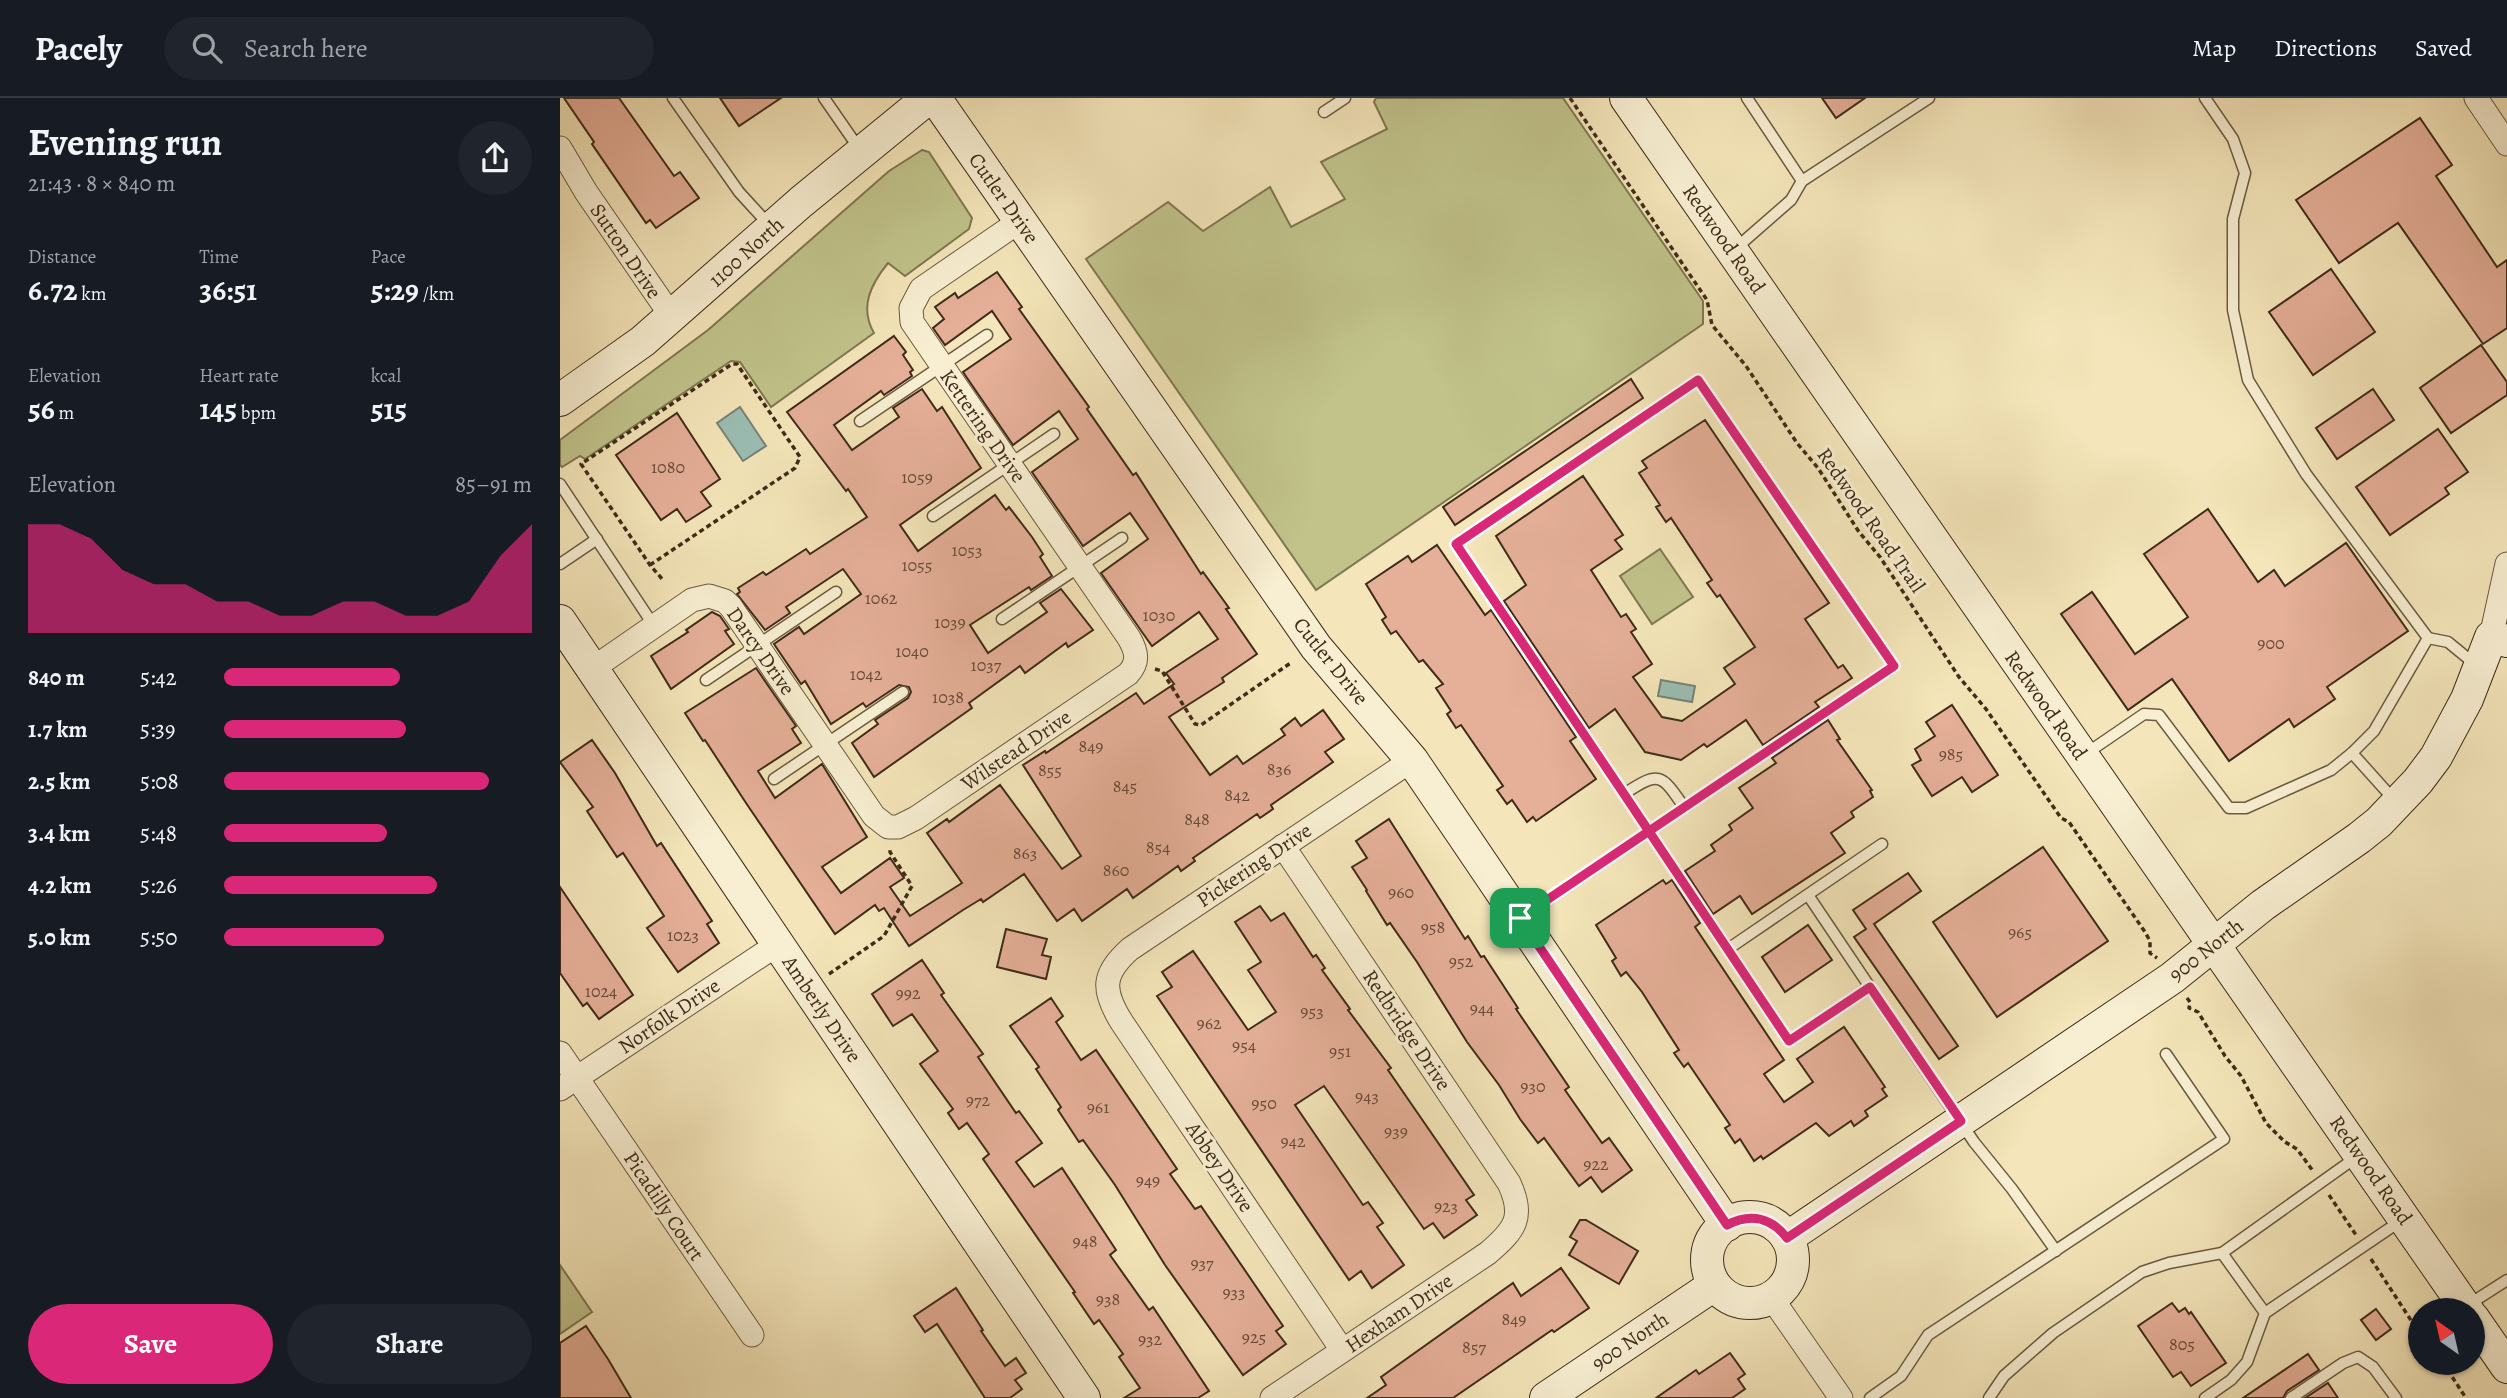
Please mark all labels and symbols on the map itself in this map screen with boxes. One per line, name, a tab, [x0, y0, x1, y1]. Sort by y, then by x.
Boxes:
street label: Cutler Drive	[962, 147, 1046, 249]
street label: Redwood Road	[1676, 179, 1772, 300]
street label: Sutton Drive	[584, 198, 668, 304]
street label: 1100 North	[702, 211, 790, 293]
street label: Kettering Drive	[934, 364, 1032, 488]
street label: Redwood Road Trail	[1810, 442, 1932, 598]
house number: 1080	[651, 455, 685, 479]
house number: 1059	[901, 465, 933, 489]
house number: 1053	[952, 538, 982, 562]
house number: 1055	[901, 553, 933, 577]
house number: 1062	[865, 586, 898, 610]
street label: Darcy Drive	[720, 601, 802, 701]
house number: 1030	[1143, 603, 1175, 627]
house number: 1039	[934, 610, 966, 634]
street label: Cutler Drive	[1287, 611, 1375, 711]
house number: 900	[2257, 631, 2285, 655]
house number: 1040	[895, 639, 929, 663]
street label: Redwood Road	[1998, 645, 2094, 766]
house number: 1037	[971, 653, 1002, 677]
house number: 1042	[850, 662, 883, 686]
house number: 1038	[932, 685, 964, 709]
street label: Wilstead Drive	[955, 703, 1076, 798]
house number: 849	[1078, 734, 1104, 758]
house number: 985	[1939, 742, 1963, 766]
house number: 836	[1267, 757, 1291, 781]
house number: 855	[1038, 758, 1062, 782]
house number: 845	[1113, 774, 1137, 798]
house number: 842	[1224, 783, 1250, 807]
house number: 848	[1184, 807, 1210, 831]
street label: Pickering Drive	[1191, 816, 1317, 914]
house number: 854	[1146, 835, 1170, 859]
house number: 863	[1013, 841, 1037, 865]
house number: 860	[1103, 858, 1129, 882]
house number: 960	[1388, 880, 1414, 904]
pin	[1490, 888, 1550, 948]
street label: 900 North	[2163, 912, 2249, 988]
house number: 958	[1421, 915, 1445, 939]
house number: 965	[2008, 920, 2032, 944]
house number: 1023	[667, 923, 699, 947]
street label: Amberly Drive	[775, 949, 868, 1068]
house number: 952	[1449, 949, 1474, 973]
street label: Redbridge Drive	[1356, 964, 1458, 1096]
street label: Norfolk Drive	[613, 972, 725, 1060]
house number: 1024	[585, 979, 617, 1003]
house number: 992	[896, 981, 921, 1005]
house number: 944	[1470, 996, 1494, 1020]
house number: 953	[1300, 999, 1324, 1023]
house number: 962	[1196, 1011, 1222, 1035]
house number: 954	[1232, 1033, 1256, 1057]
house number: 951	[1329, 1039, 1351, 1063]
house number: 930	[1520, 1074, 1546, 1098]
house number: 943	[1355, 1084, 1379, 1108]
house number: 972	[966, 1088, 991, 1112]
house number: 950	[1251, 1091, 1277, 1115]
house number: 961	[1087, 1095, 1109, 1119]
street label: Redwood Road	[2323, 1110, 2419, 1231]
street label: Abbey Drive	[1179, 1116, 1260, 1218]
house number: 939	[1384, 1119, 1408, 1143]
house number: 942	[1281, 1129, 1306, 1153]
street label: Picadilly Court	[617, 1146, 711, 1266]
house number: 922	[1583, 1152, 1609, 1176]
house number: 949	[1136, 1168, 1160, 1192]
house number: 923	[1434, 1194, 1458, 1218]
house number: 948	[1072, 1229, 1098, 1253]
house number: 937	[1190, 1251, 1214, 1275]
street label: Hexham Drive	[1340, 1267, 1458, 1359]
house number: 933	[1222, 1280, 1246, 1304]
house number: 938	[1096, 1287, 1120, 1311]
north arrow	[2408, 1298, 2485, 1376]
street label: 900 North	[1586, 1305, 1674, 1377]
house number: 849	[1501, 1307, 1527, 1331]
house number: 925	[1242, 1325, 1266, 1349]
house number: 932	[1138, 1327, 1163, 1351]
house number: 805	[2169, 1332, 2195, 1356]
house number: 857	[1462, 1335, 1486, 1359]

